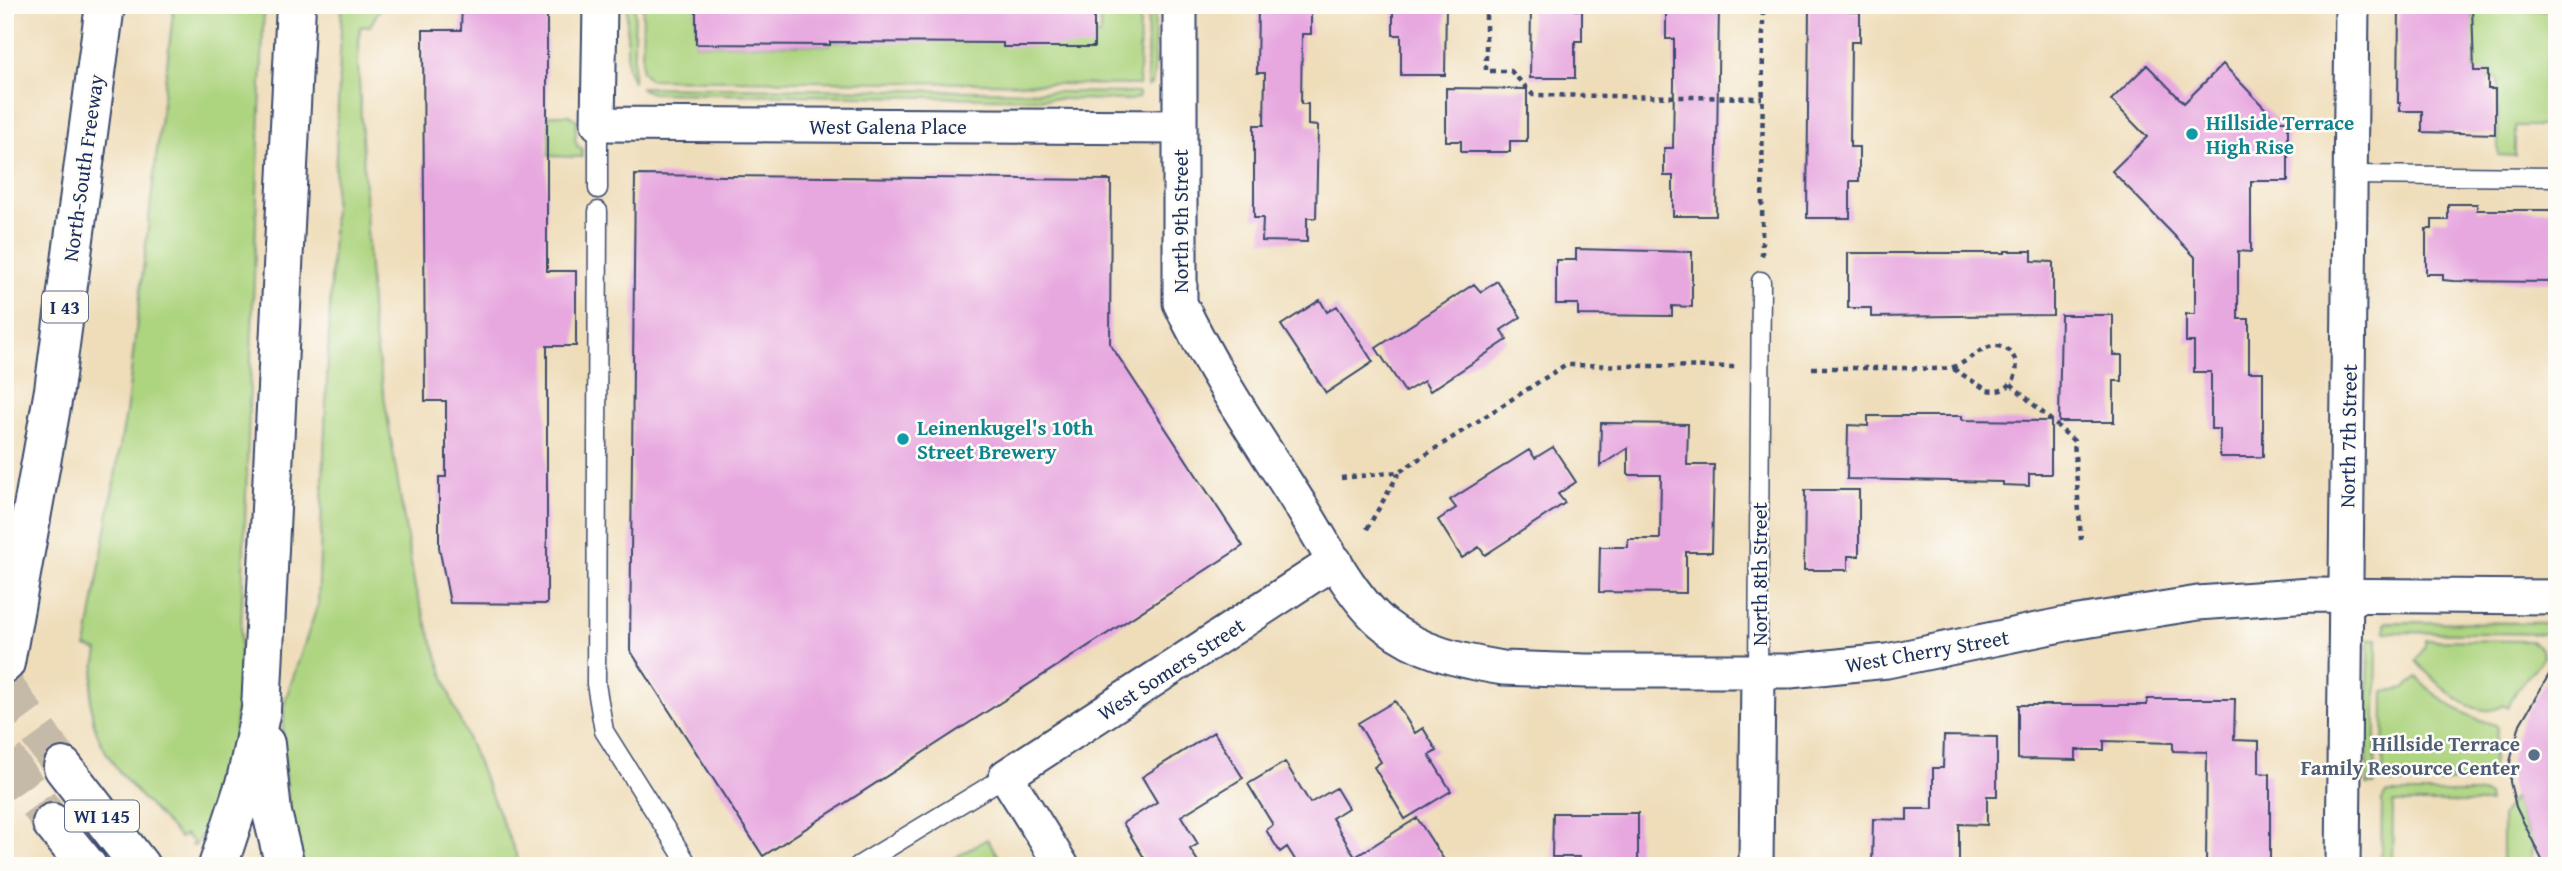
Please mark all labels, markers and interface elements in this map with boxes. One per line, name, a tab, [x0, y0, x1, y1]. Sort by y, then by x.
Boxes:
street label: North-South Freeway	[55, 72, 112, 264]
place label: Hillside Terrace High Rise	[2206, 107, 2354, 162]
street label: West Galena Place	[809, 111, 967, 142]
marker: Hillside Terrace High Rise	[2184, 126, 2200, 142]
street label: North 9th Street	[1165, 148, 1196, 293]
road number: I 43	[42, 292, 88, 322]
street label: North 7th Street	[2331, 363, 2365, 508]
place label: Leinenkugel's 10th Street Brewery	[917, 412, 1094, 467]
marker: Leinenkugel's 10th Street Brewery	[895, 431, 911, 447]
street label: North 8th Street	[1744, 501, 1775, 646]
street label: West Somers Street	[1091, 609, 1251, 728]
street label: West Cherry Street	[1843, 621, 2012, 681]
place label: Hillside Terrace Family Resource Center	[2301, 728, 2520, 783]
marker: Hillside Terrace Family Resource Center	[2526, 747, 2542, 763]
road number: WI 145	[65, 800, 139, 832]

